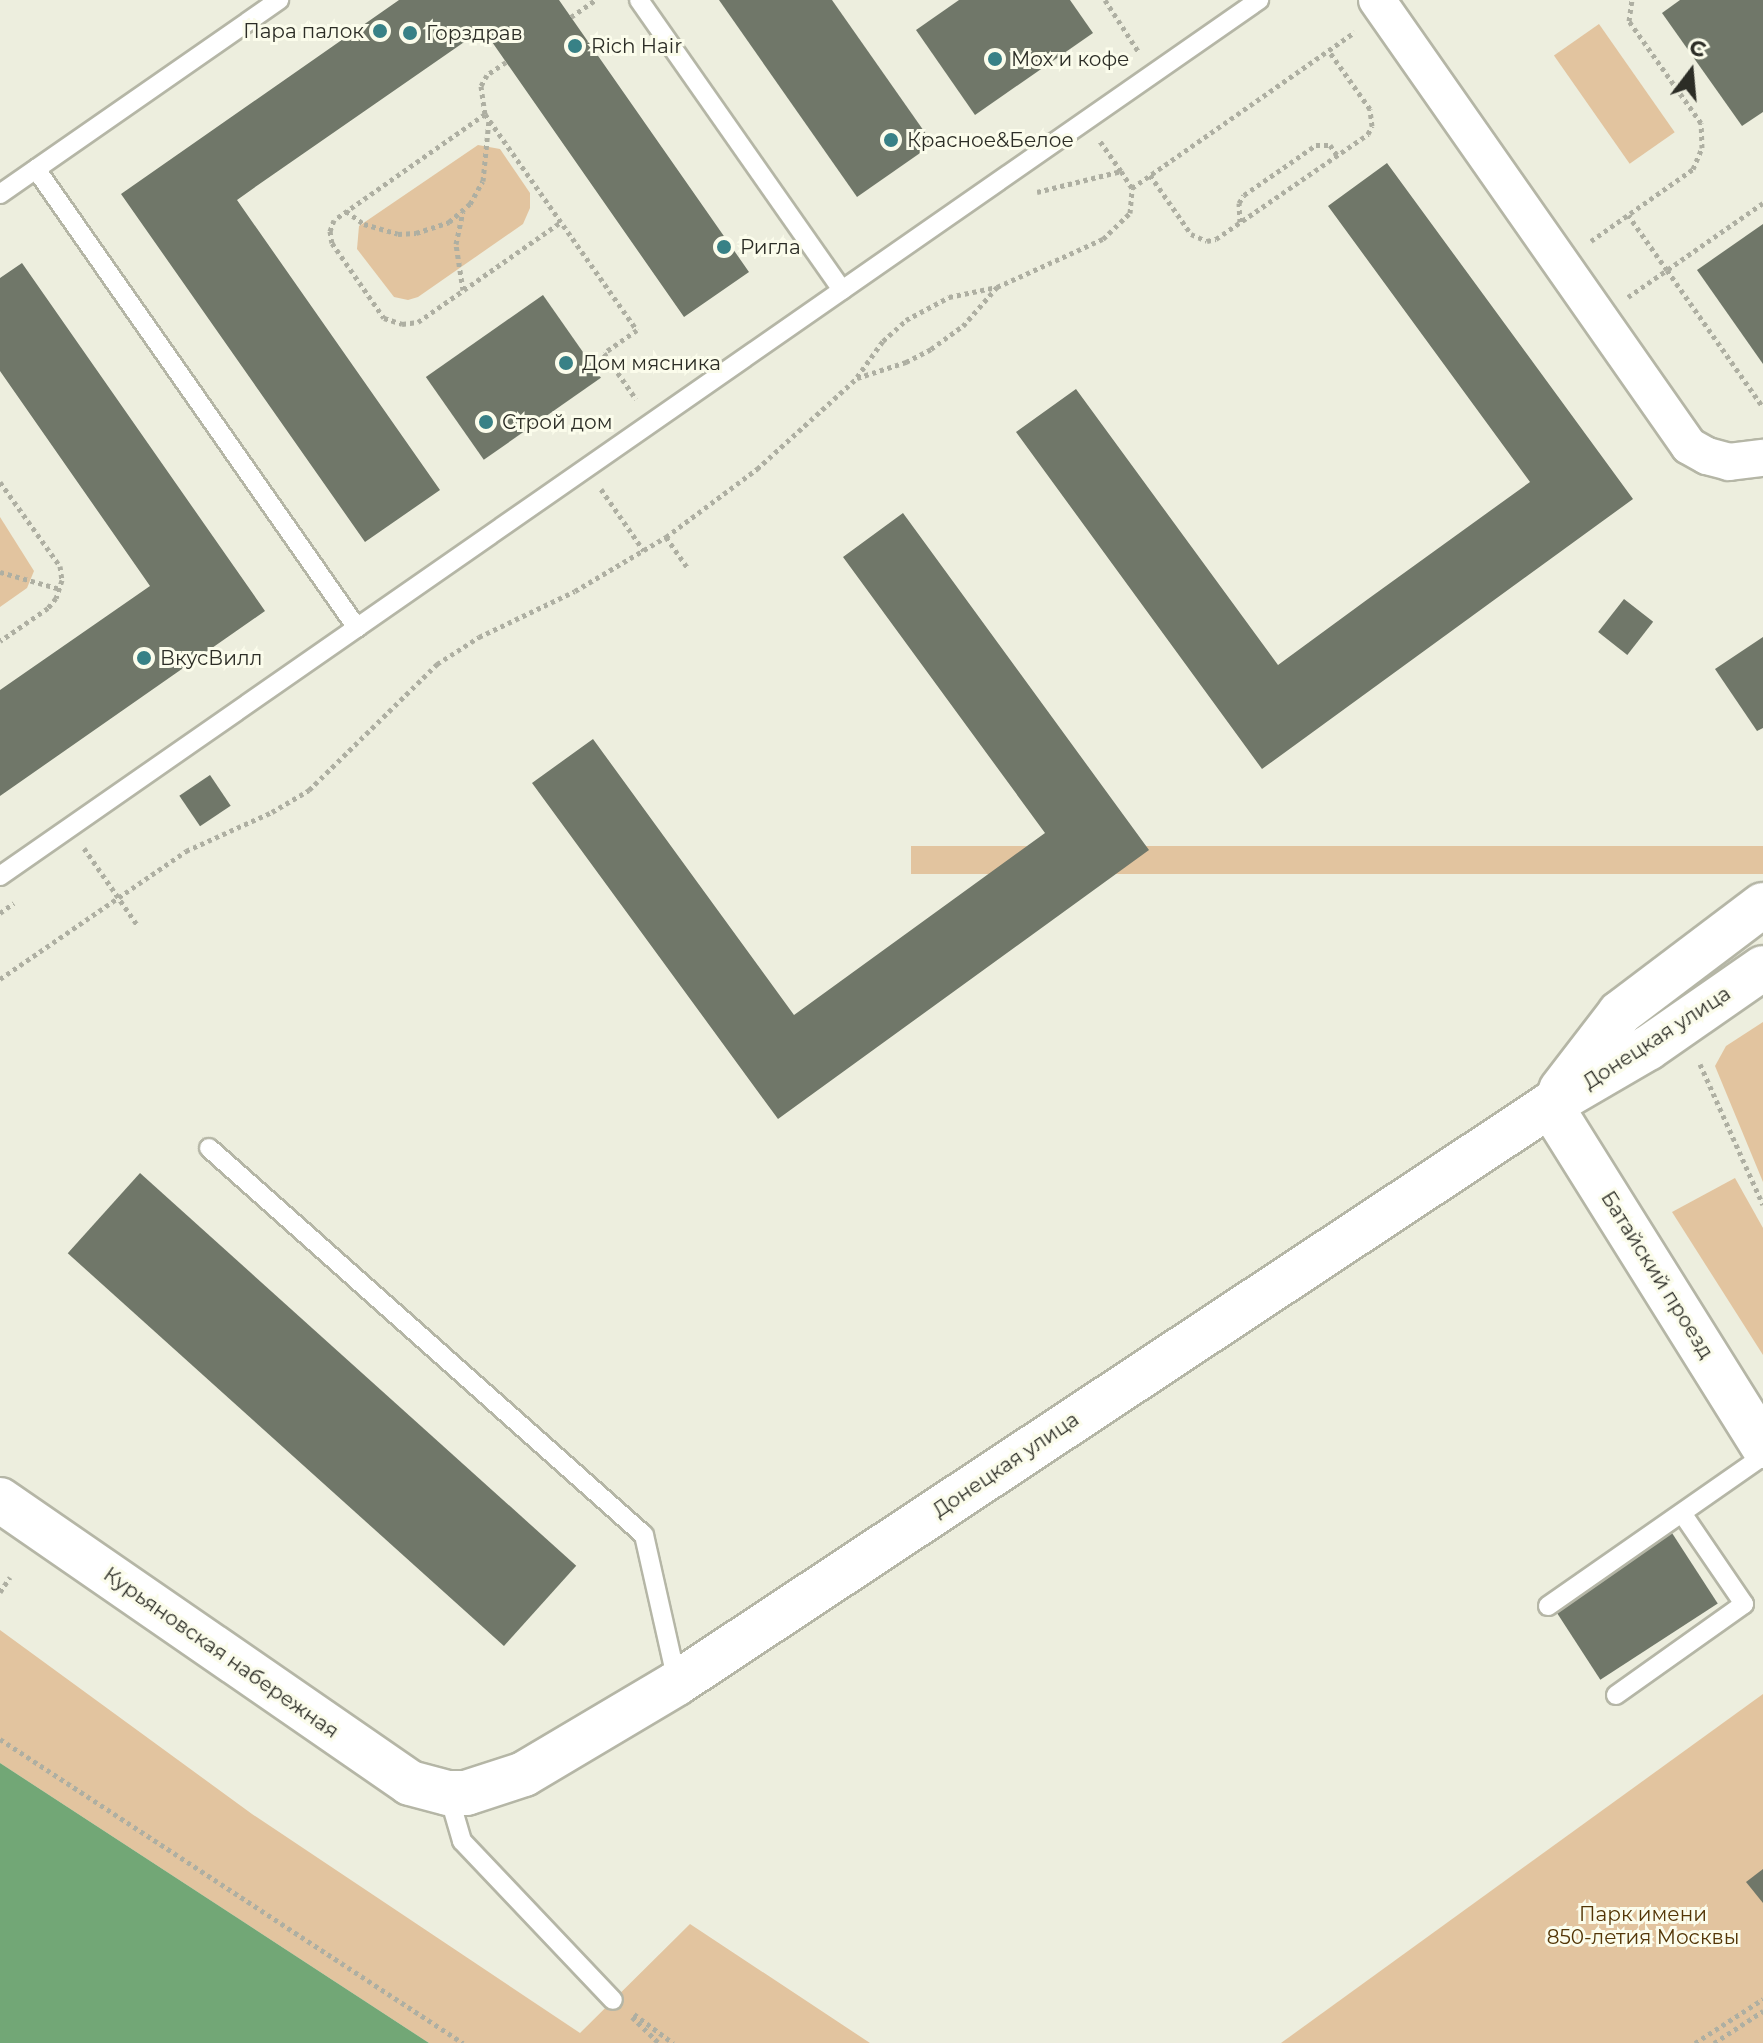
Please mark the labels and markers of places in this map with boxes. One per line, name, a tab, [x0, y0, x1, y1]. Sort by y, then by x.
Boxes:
place label: Пара палок	[243, 19, 364, 43]
place label: Горздрав	[426, 21, 523, 45]
marker: Пара палок	[371, 22, 389, 40]
marker: Горздрав	[401, 24, 419, 42]
place label: Rich Hair	[591, 34, 682, 58]
marker: Rich Hair	[566, 37, 584, 55]
place label: Мох и кофе	[1011, 47, 1129, 71]
marker: Мох и кофе	[986, 50, 1004, 68]
place label: Красное&Белое	[907, 128, 1074, 152]
marker: Красное&Белое	[882, 131, 900, 149]
place label: Ригла	[740, 235, 801, 259]
marker: Ригла	[715, 238, 733, 256]
place label: Дом мясника	[582, 351, 721, 375]
marker: Дом мясника	[557, 354, 575, 372]
place label: Строй дом	[502, 410, 612, 434]
marker: Строй дом	[477, 413, 495, 431]
place label: ВкусВилл	[160, 646, 262, 670]
marker: ВкусВилл	[135, 649, 153, 667]

